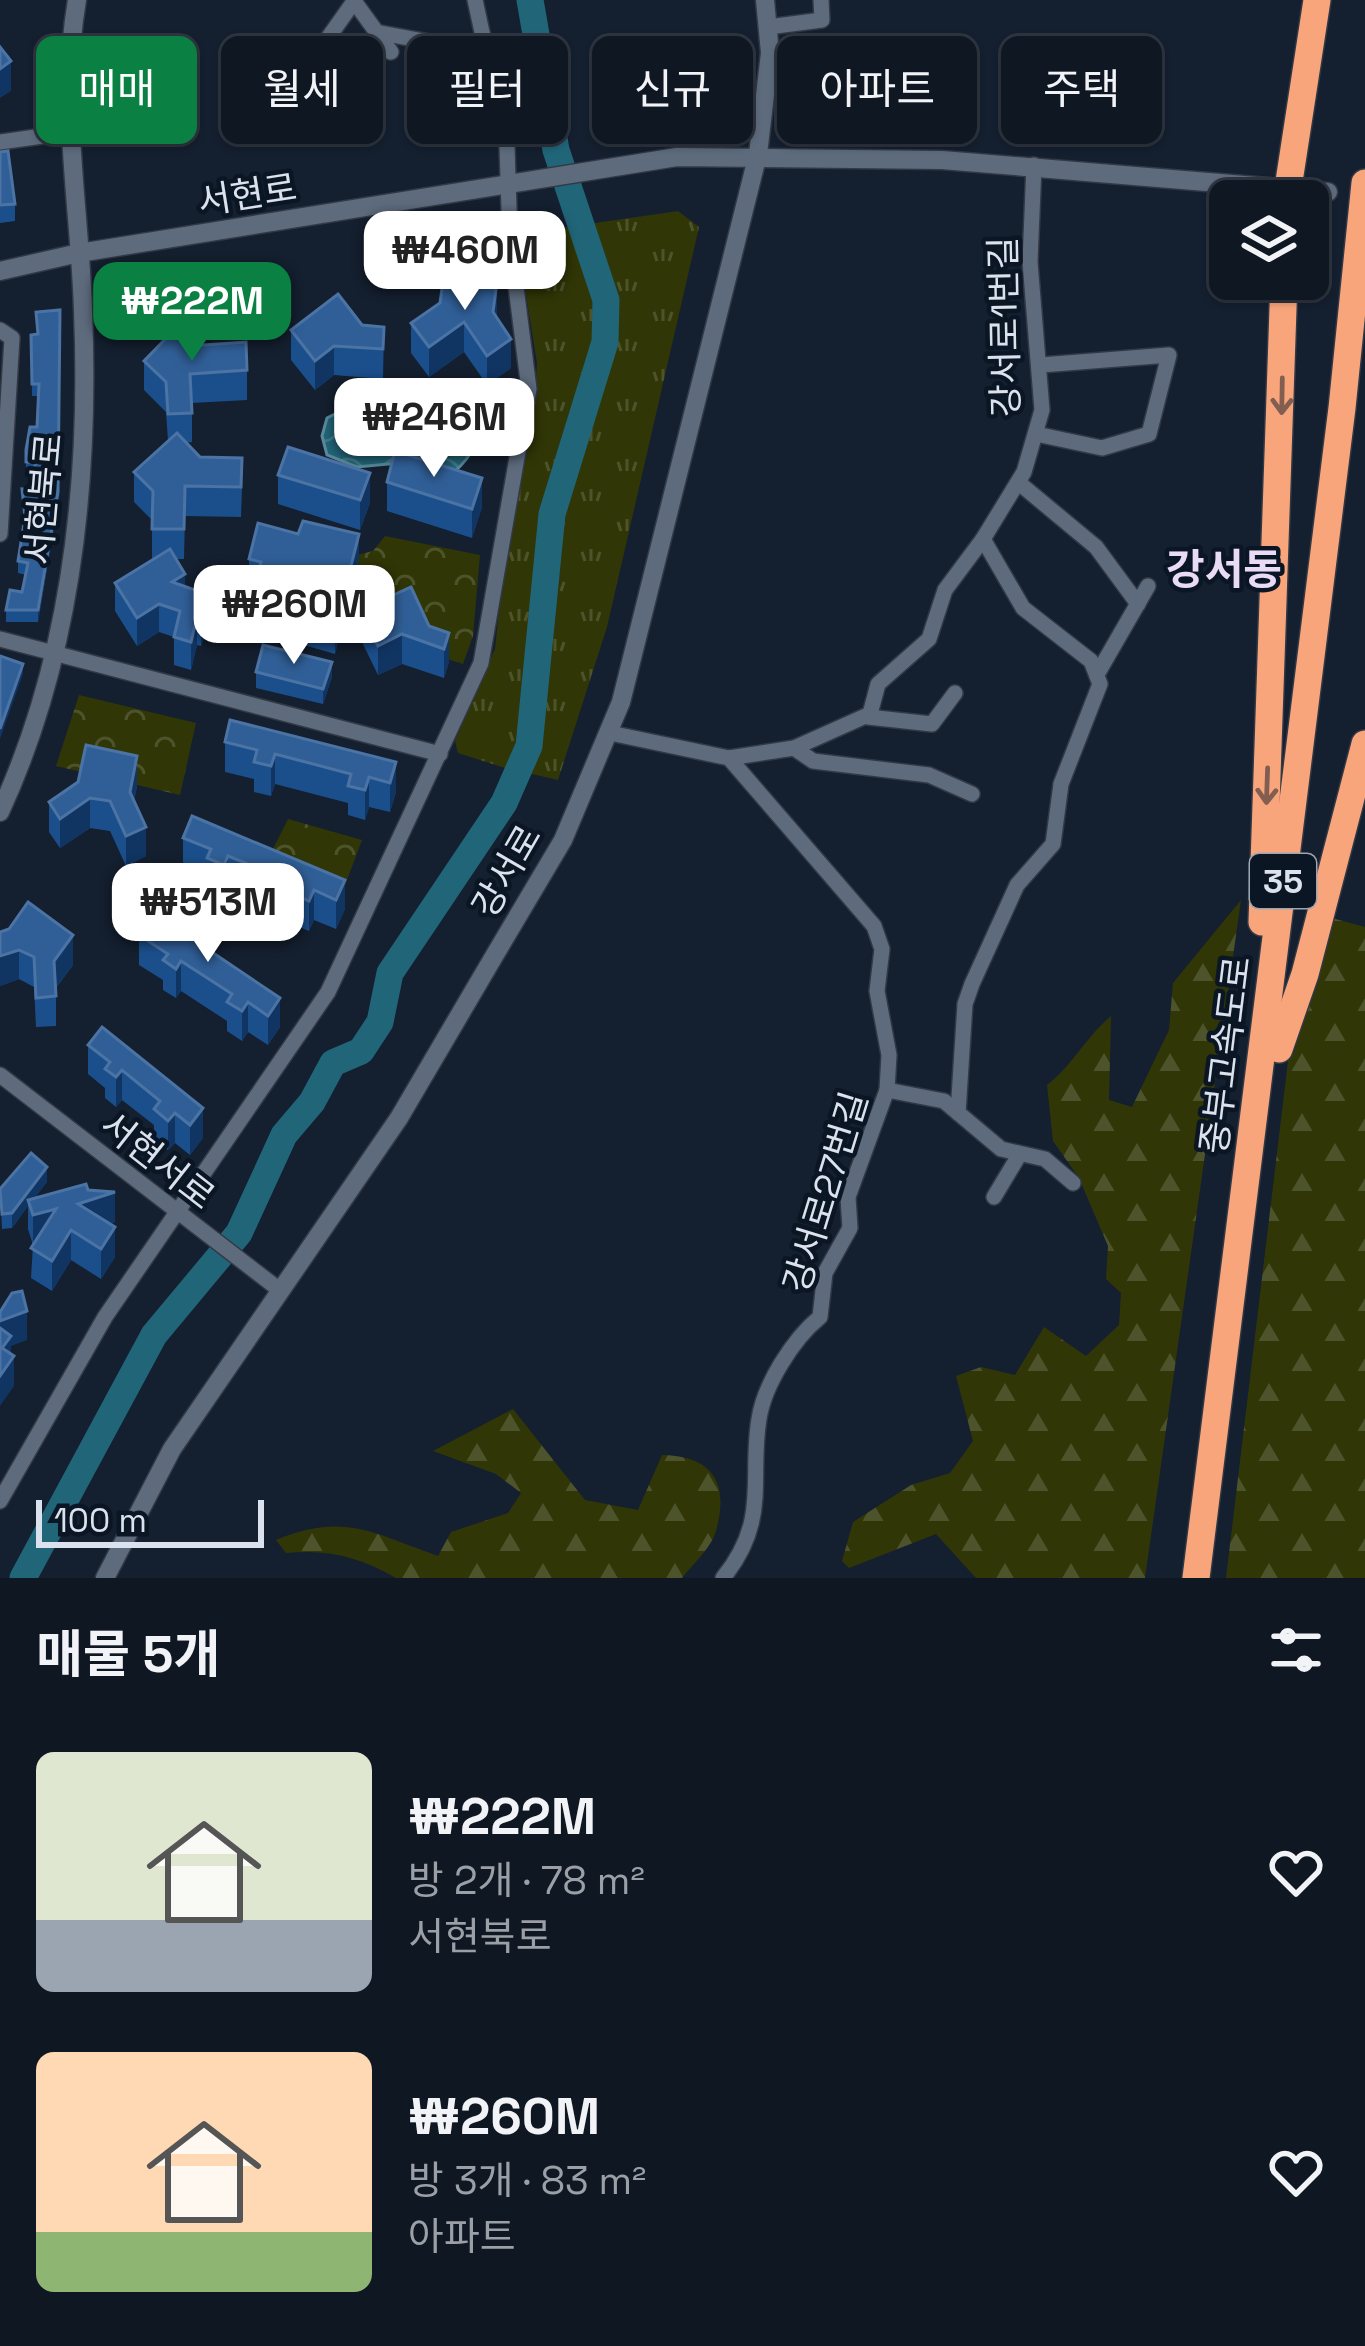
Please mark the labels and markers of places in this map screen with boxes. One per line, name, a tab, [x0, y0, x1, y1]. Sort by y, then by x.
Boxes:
pin: ₩460M	[381, 211, 549, 313]
pin: ₩222M	[108, 262, 276, 364]
pin: ₩246M	[350, 378, 518, 480]
pin: ₩260M	[210, 565, 378, 667]
pin: ₩513M	[124, 863, 292, 965]

